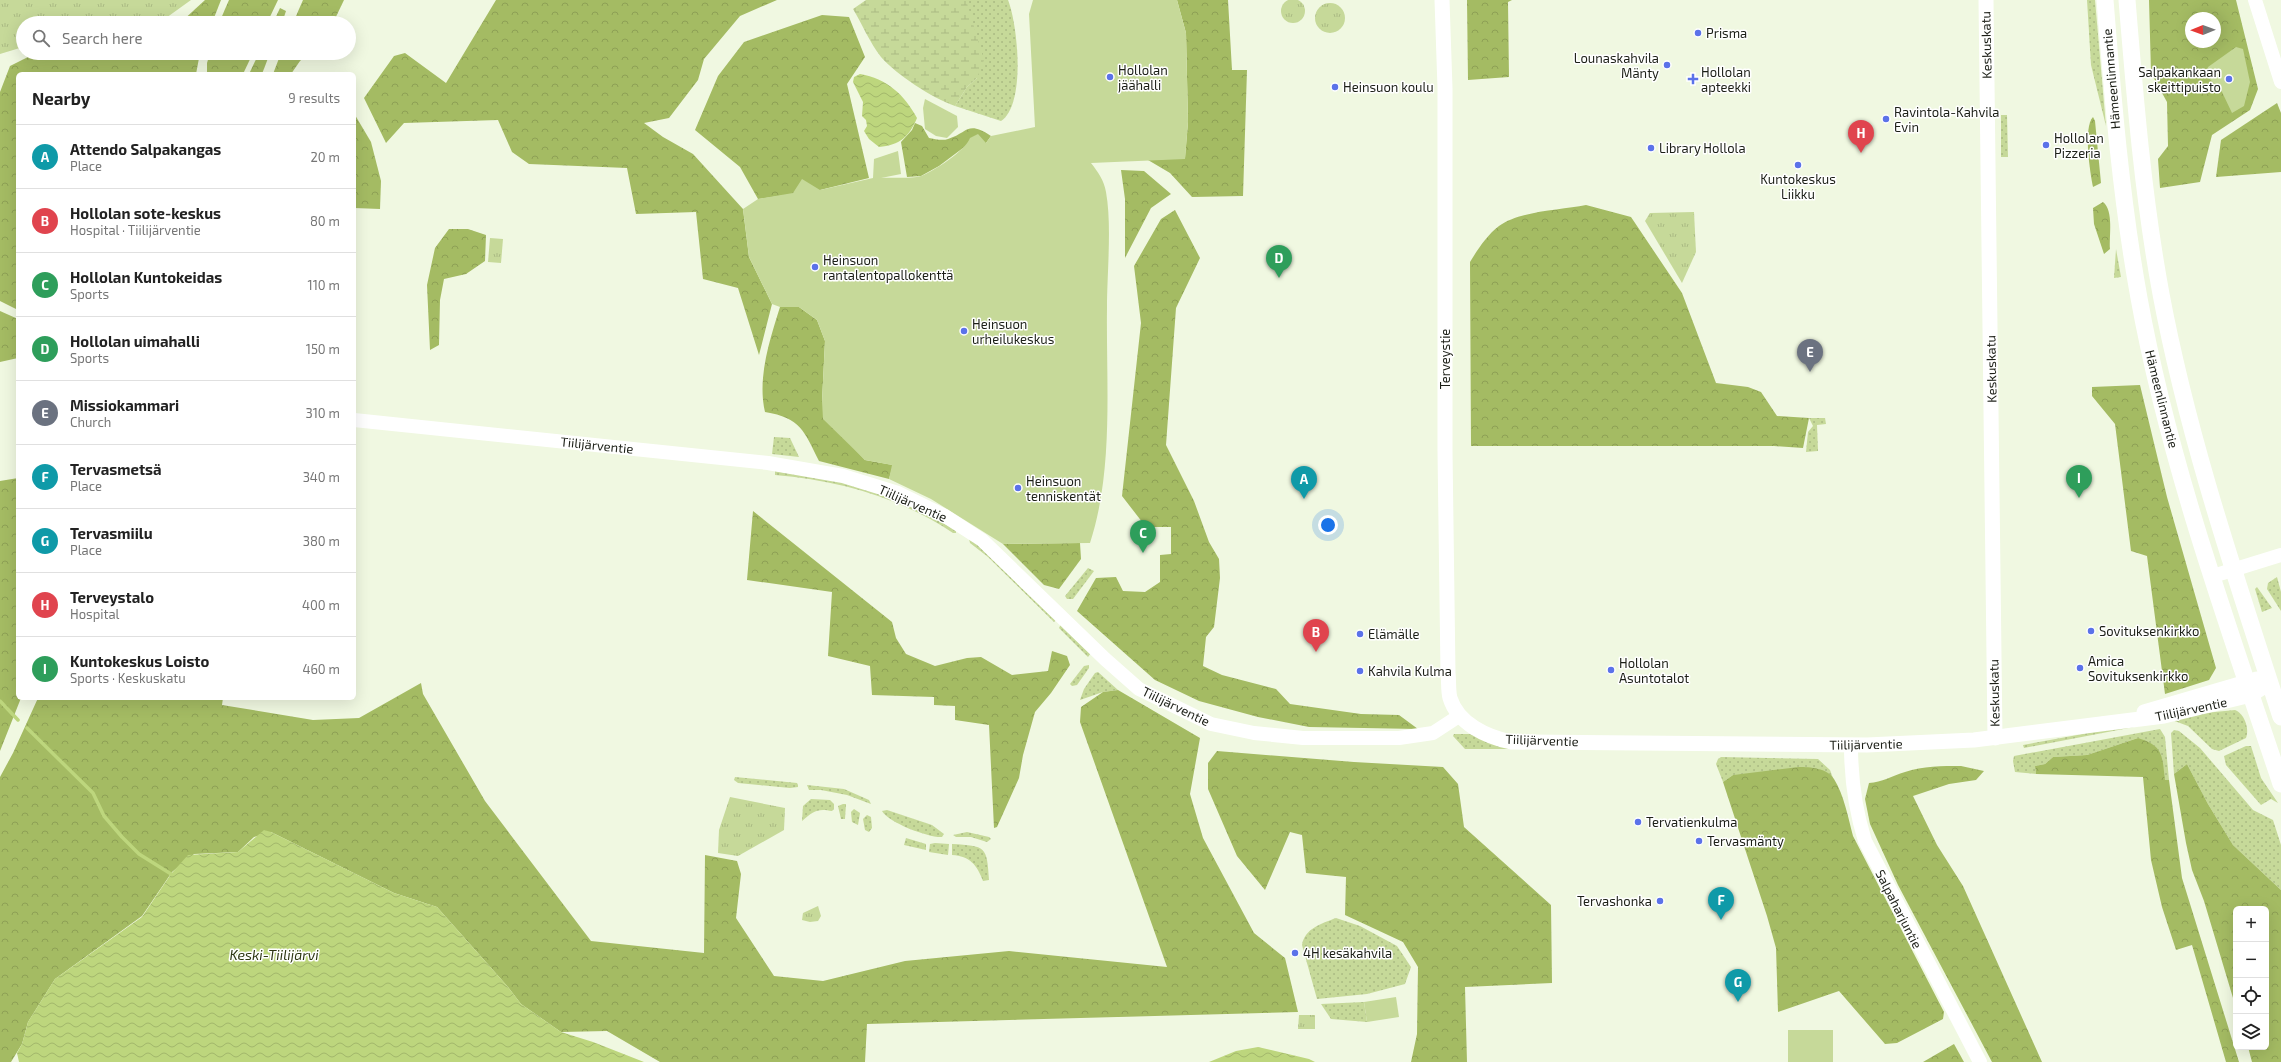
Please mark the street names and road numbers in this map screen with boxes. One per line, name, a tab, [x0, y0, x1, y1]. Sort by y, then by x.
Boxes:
street label: Keskuskatu	[1977, 11, 1995, 79]
street label: Hämeenlinnantie	[2099, 28, 2123, 130]
street label: Terveystie	[1437, 329, 1453, 389]
street label: Keskuskatu	[1982, 335, 2000, 403]
street label: Hämeenlinnantie	[2142, 348, 2182, 450]
street label: Tiilijärventie	[560, 433, 634, 457]
street label: Tiilijärventie	[876, 481, 950, 525]
street label: Keskuskatu	[1985, 659, 2003, 727]
street label: Tiilijärventie	[1140, 683, 1212, 729]
street label: Tiilijärventie	[2154, 694, 2228, 724]
street label: Tiilijärventie	[1505, 731, 1579, 749]
street label: Tiilijärventie	[1829, 735, 1903, 753]
street label: Salpaharjuntie	[1872, 867, 1926, 951]

